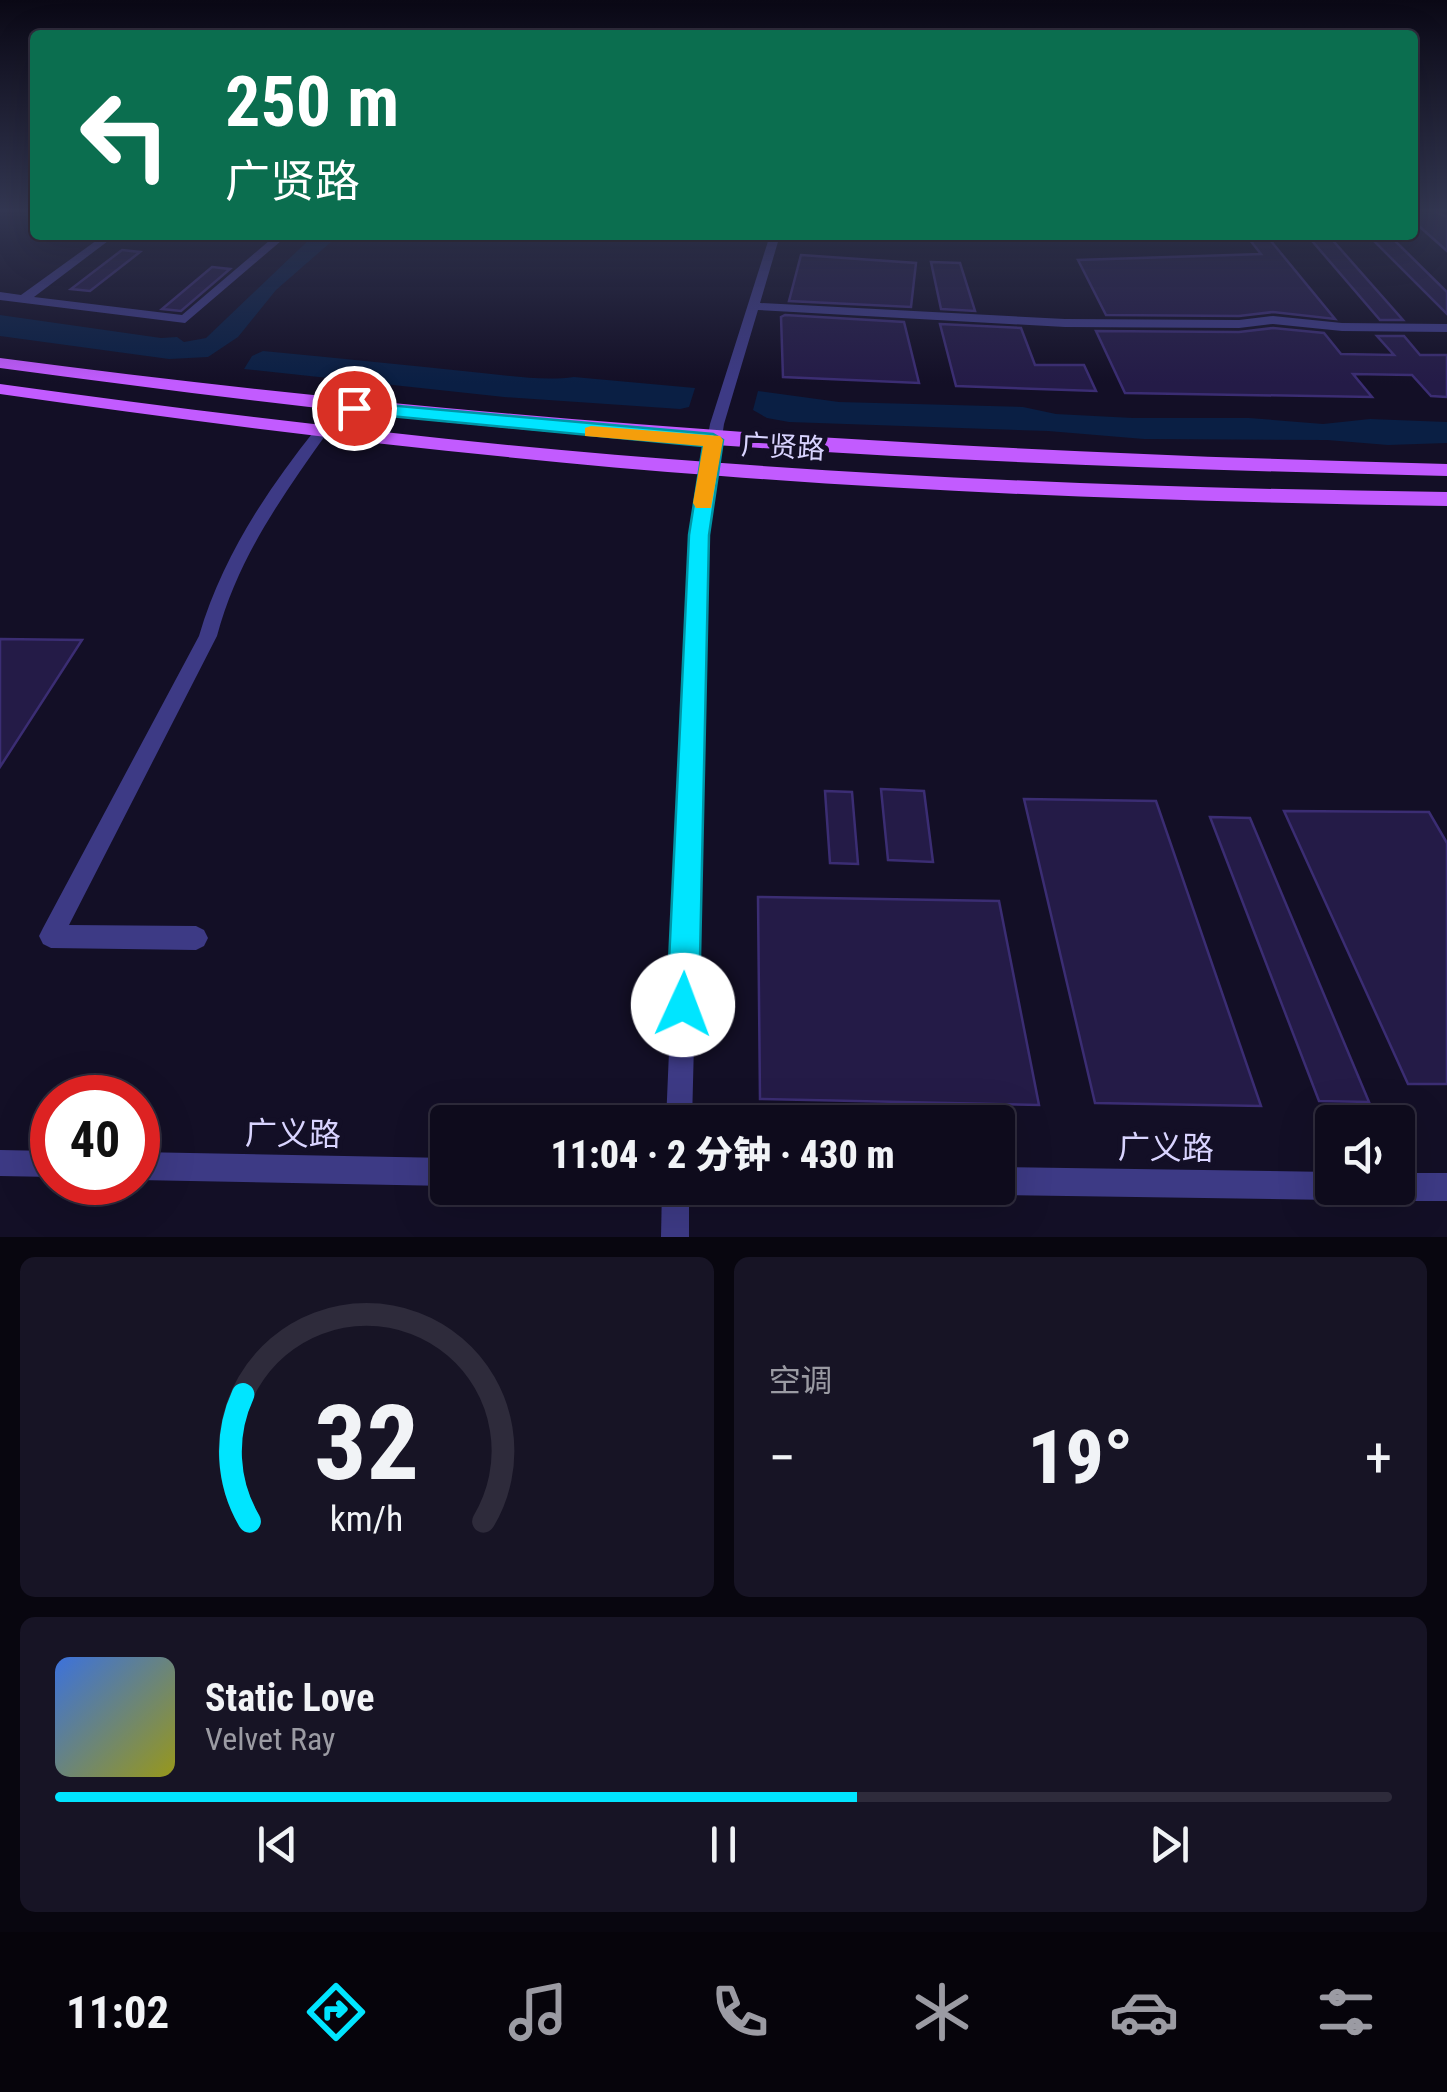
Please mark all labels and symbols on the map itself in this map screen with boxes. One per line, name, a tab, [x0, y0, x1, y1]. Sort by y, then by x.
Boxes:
pin	[312, 366, 397, 451]
street label: 广贤路	[740, 428, 826, 466]
position arrow	[631, 953, 735, 1057]
speed limit sign: 40	[30, 1075, 160, 1205]
street label: 广义路	[245, 1114, 341, 1154]
street label: 广义路	[1118, 1128, 1214, 1168]

